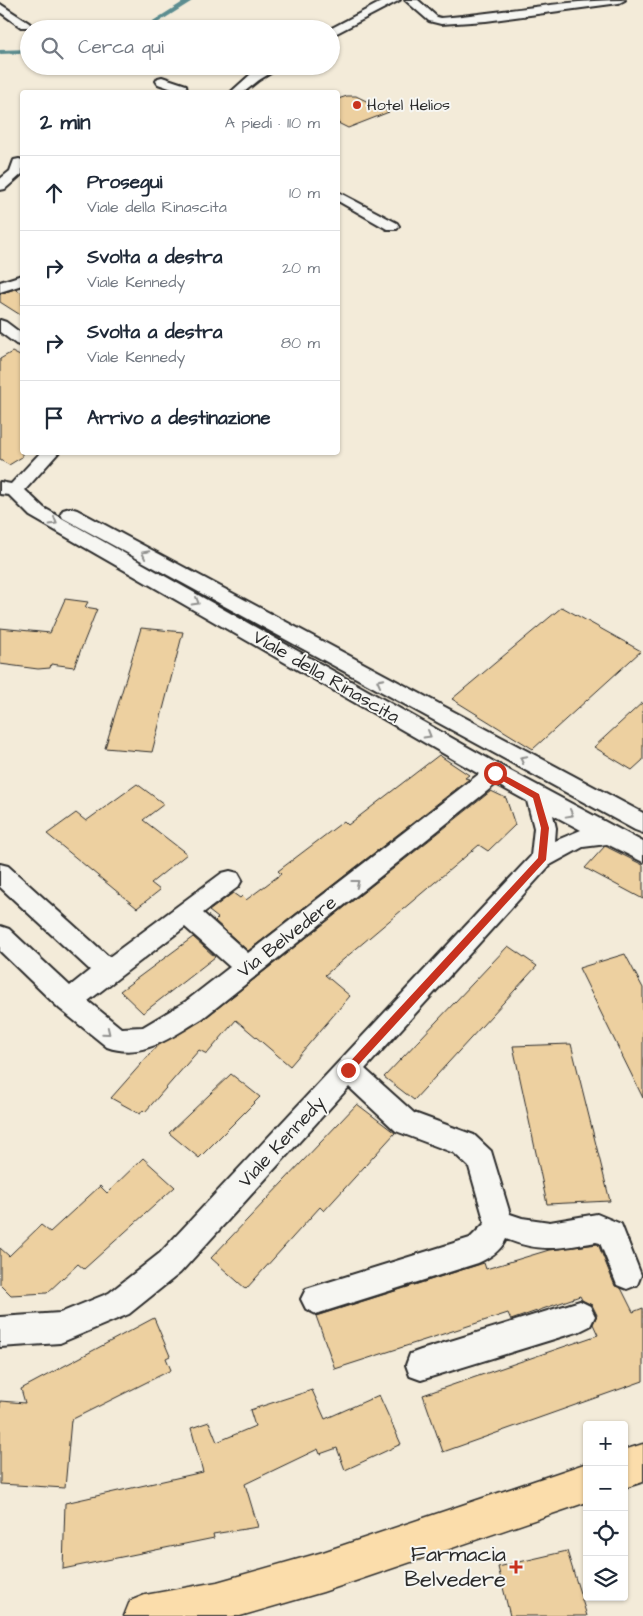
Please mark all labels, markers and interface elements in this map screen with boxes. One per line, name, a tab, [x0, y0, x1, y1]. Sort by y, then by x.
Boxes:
search box	[20, 20, 340, 75]
icon: search	[38, 34, 66, 62]
text: Cerca qui	[78, 34, 164, 61]
place label: Hotel Helios	[367, 94, 450, 116]
marker: Hotel Helios	[351, 99, 363, 111]
text: 2 min	[40, 108, 90, 137]
text: A piedi · 110 m	[225, 112, 320, 134]
text: Prosegui	[87, 169, 162, 196]
icon: ahead	[40, 179, 68, 207]
text: 10 m	[289, 182, 320, 204]
text: Viale della Rinascita	[87, 196, 227, 218]
text: Svolta a destra	[87, 244, 222, 271]
icon: right	[40, 254, 68, 282]
text: 20 m	[282, 257, 320, 279]
text: Viale Kennedy	[87, 271, 185, 293]
text: Svolta a destra	[87, 319, 222, 346]
icon: right	[40, 329, 68, 357]
text: 80 m	[281, 332, 320, 354]
text: Viale Kennedy	[87, 346, 185, 368]
icon: arrive	[40, 404, 68, 432]
text: Arrivo a destinazione	[87, 405, 270, 432]
one-way arrow	[49, 516, 58, 526]
one-way arrow	[141, 550, 150, 560]
one-way arrow	[190, 596, 199, 606]
street label: Viale della Rinascita	[247, 624, 405, 730]
one-way arrow	[377, 678, 386, 688]
one-way arrow	[422, 729, 431, 739]
one-way arrow	[520, 755, 529, 765]
route start	[484, 762, 507, 785]
one-way arrow	[564, 808, 573, 818]
one-way arrow	[350, 880, 359, 889]
street label: Via Belvedere	[232, 889, 342, 985]
one-way arrow	[101, 1026, 110, 1034]
route end	[337, 1059, 360, 1082]
street label: Viale Kennedy	[232, 1090, 333, 1195]
map controls	[583, 1421, 628, 1601]
button: +	[583, 1421, 628, 1466]
button: −	[583, 1466, 628, 1511]
button: locate	[583, 1511, 628, 1556]
place label: Farmacia Belvedere	[404, 1539, 506, 1595]
button: layers	[583, 1556, 628, 1601]
marker: Farmacia Belvedere	[510, 1561, 522, 1573]

